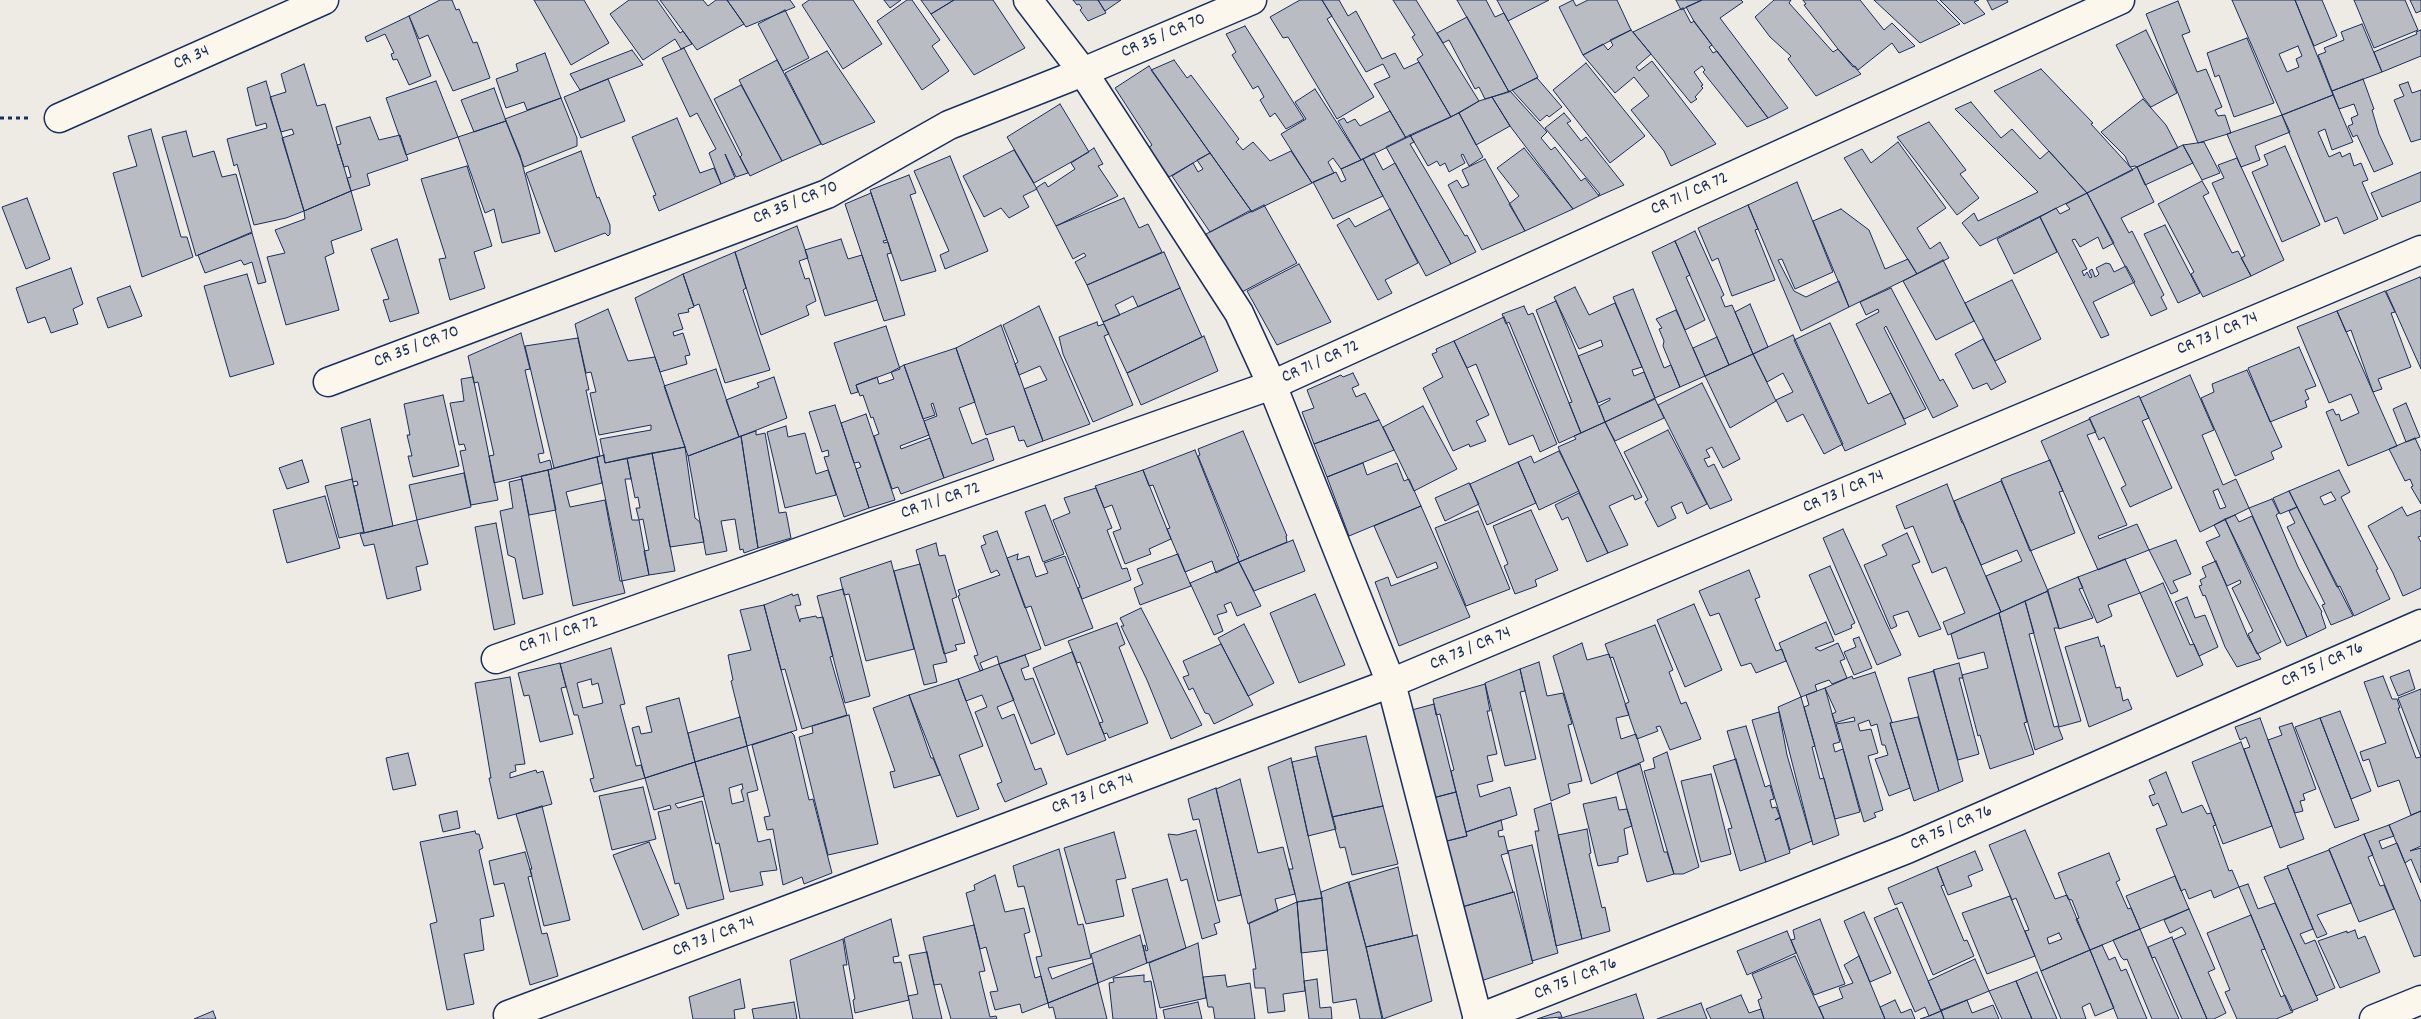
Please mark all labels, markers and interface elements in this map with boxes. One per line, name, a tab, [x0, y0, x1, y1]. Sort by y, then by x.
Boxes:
street label: CR 35 / CR 70	[1118, 9, 1210, 65]
street label: CR 34	[171, 42, 213, 76]
street label: CR 71 / CR 72	[1648, 168, 1732, 222]
street label: CR 35 / CR 70	[750, 177, 842, 231]
street label: CR 73 / CR 74	[2174, 308, 2262, 362]
street label: CR 35 / CR 70	[371, 322, 463, 374]
street label: CR 71 / CR 72	[1279, 336, 1363, 390]
street label: CR 73 / CR 74	[1800, 466, 1888, 520]
street label: CR 71 / CR 72	[898, 478, 984, 526]
street label: CR 71 / CR 72	[516, 612, 602, 660]
street label: CR 73 / CR 74	[1427, 623, 1515, 677]
street label: CR 75 / CR 76	[2278, 638, 2368, 694]
street label: CR 73 / CR 74	[1049, 769, 1137, 821]
street label: CR 75 / CR 76	[1907, 801, 1997, 857]
street label: CR 73 / CR 74	[670, 912, 758, 964]
street label: CR 75 / CR 76	[1531, 954, 1621, 1006]

